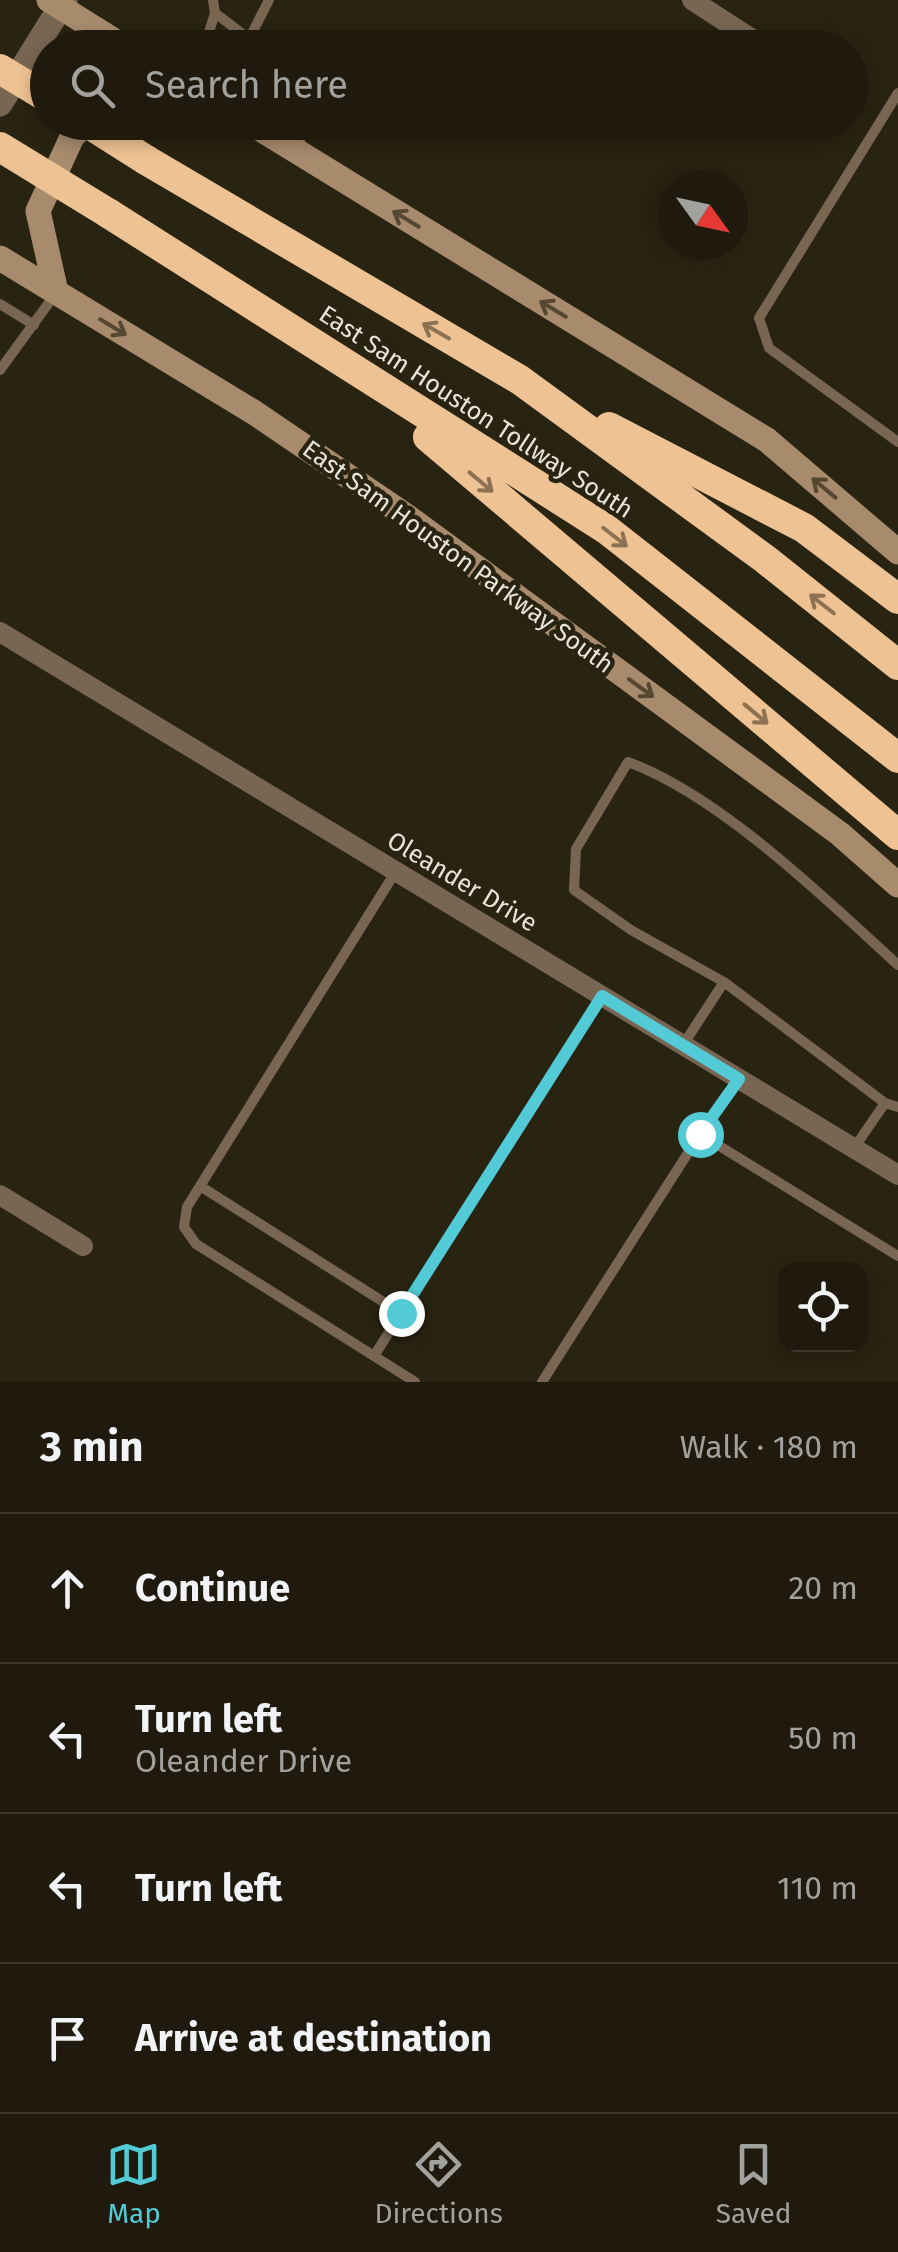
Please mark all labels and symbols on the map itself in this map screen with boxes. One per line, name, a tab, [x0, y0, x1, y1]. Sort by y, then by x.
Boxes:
north arrow	[658, 170, 748, 260]
one-way arrow	[392, 209, 421, 229]
street label: East Sam Houston Tollway South	[313, 299, 639, 525]
one-way arrow	[540, 299, 568, 319]
one-way arrow	[98, 316, 127, 337]
one-way arrow	[422, 321, 451, 341]
street label: East Sam Houston Parkway South	[297, 434, 619, 680]
one-way arrow	[468, 471, 494, 493]
one-way arrow	[812, 477, 837, 500]
one-way arrow	[601, 525, 627, 547]
one-way arrow	[809, 594, 836, 615]
one-way arrow	[627, 678, 654, 699]
one-way arrow	[743, 703, 769, 725]
street label: Oleander Drive	[382, 825, 542, 939]
route start	[678, 1112, 724, 1158]
route end	[379, 1291, 425, 1337]

